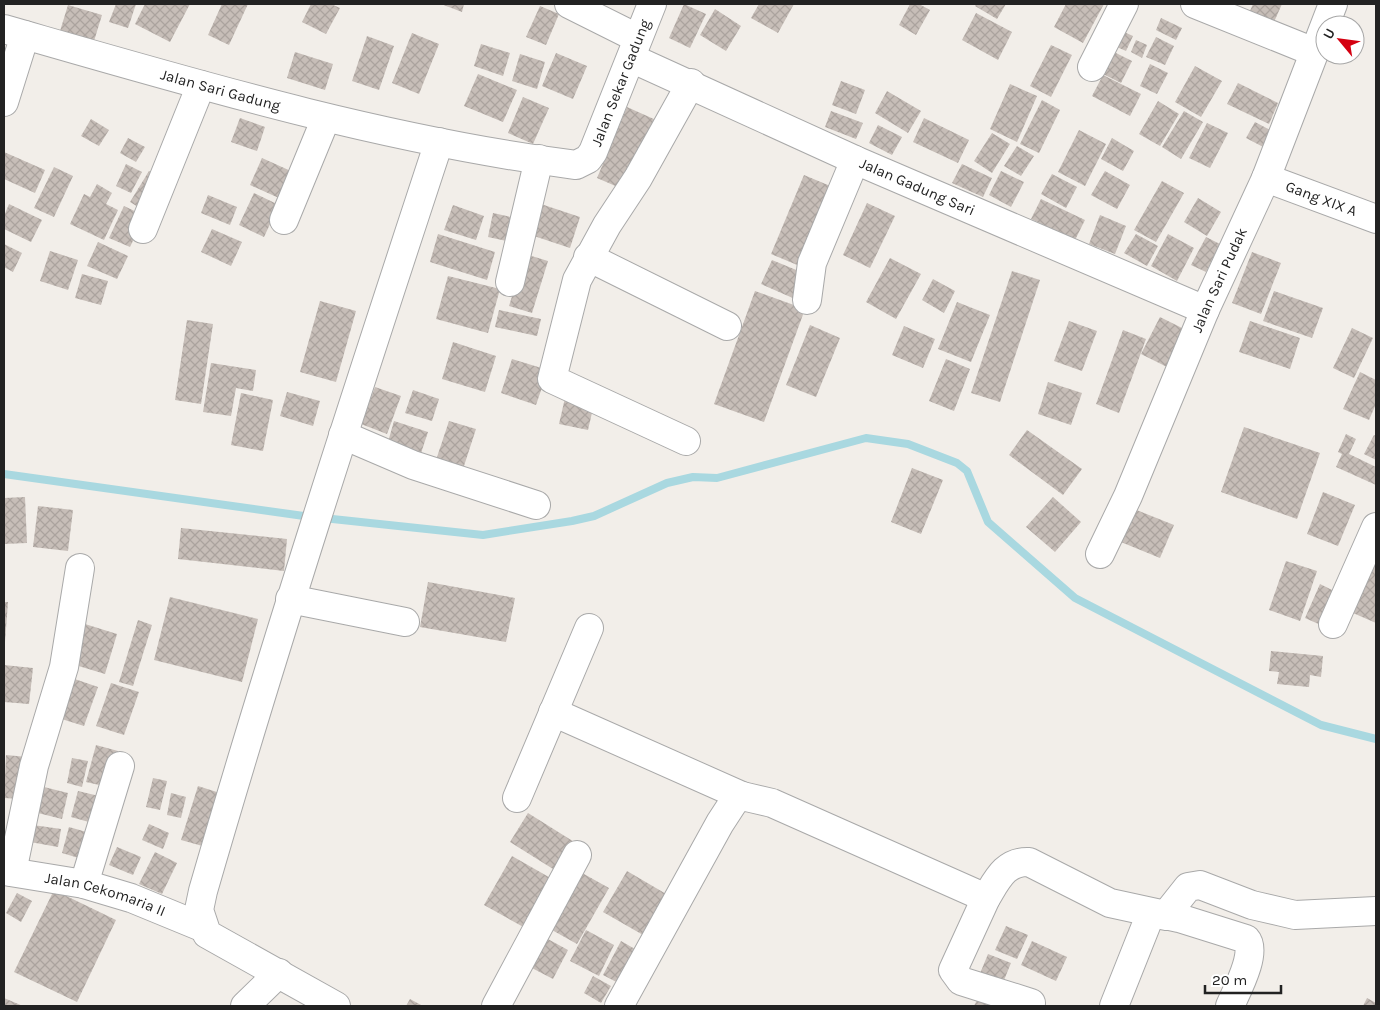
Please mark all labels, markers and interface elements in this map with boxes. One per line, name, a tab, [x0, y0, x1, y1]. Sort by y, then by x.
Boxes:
north arrow	[1315, 15, 1365, 65]
street label: Jalan Sekar Gadung	[587, 16, 654, 149]
text: U	[1319, 26, 1339, 42]
street label: Jalan Sari Gadung	[158, 65, 283, 115]
street label: Jalan Gadung Sari	[857, 154, 978, 219]
street label: Gang XIX A	[1283, 177, 1360, 220]
street label: Jalan Sari Pudak	[1188, 225, 1251, 335]
street label: Jalan Cekomaria II	[43, 869, 168, 920]
scale bar	[1205, 962, 1281, 994]
text: 20 m	[1212, 971, 1247, 989]

